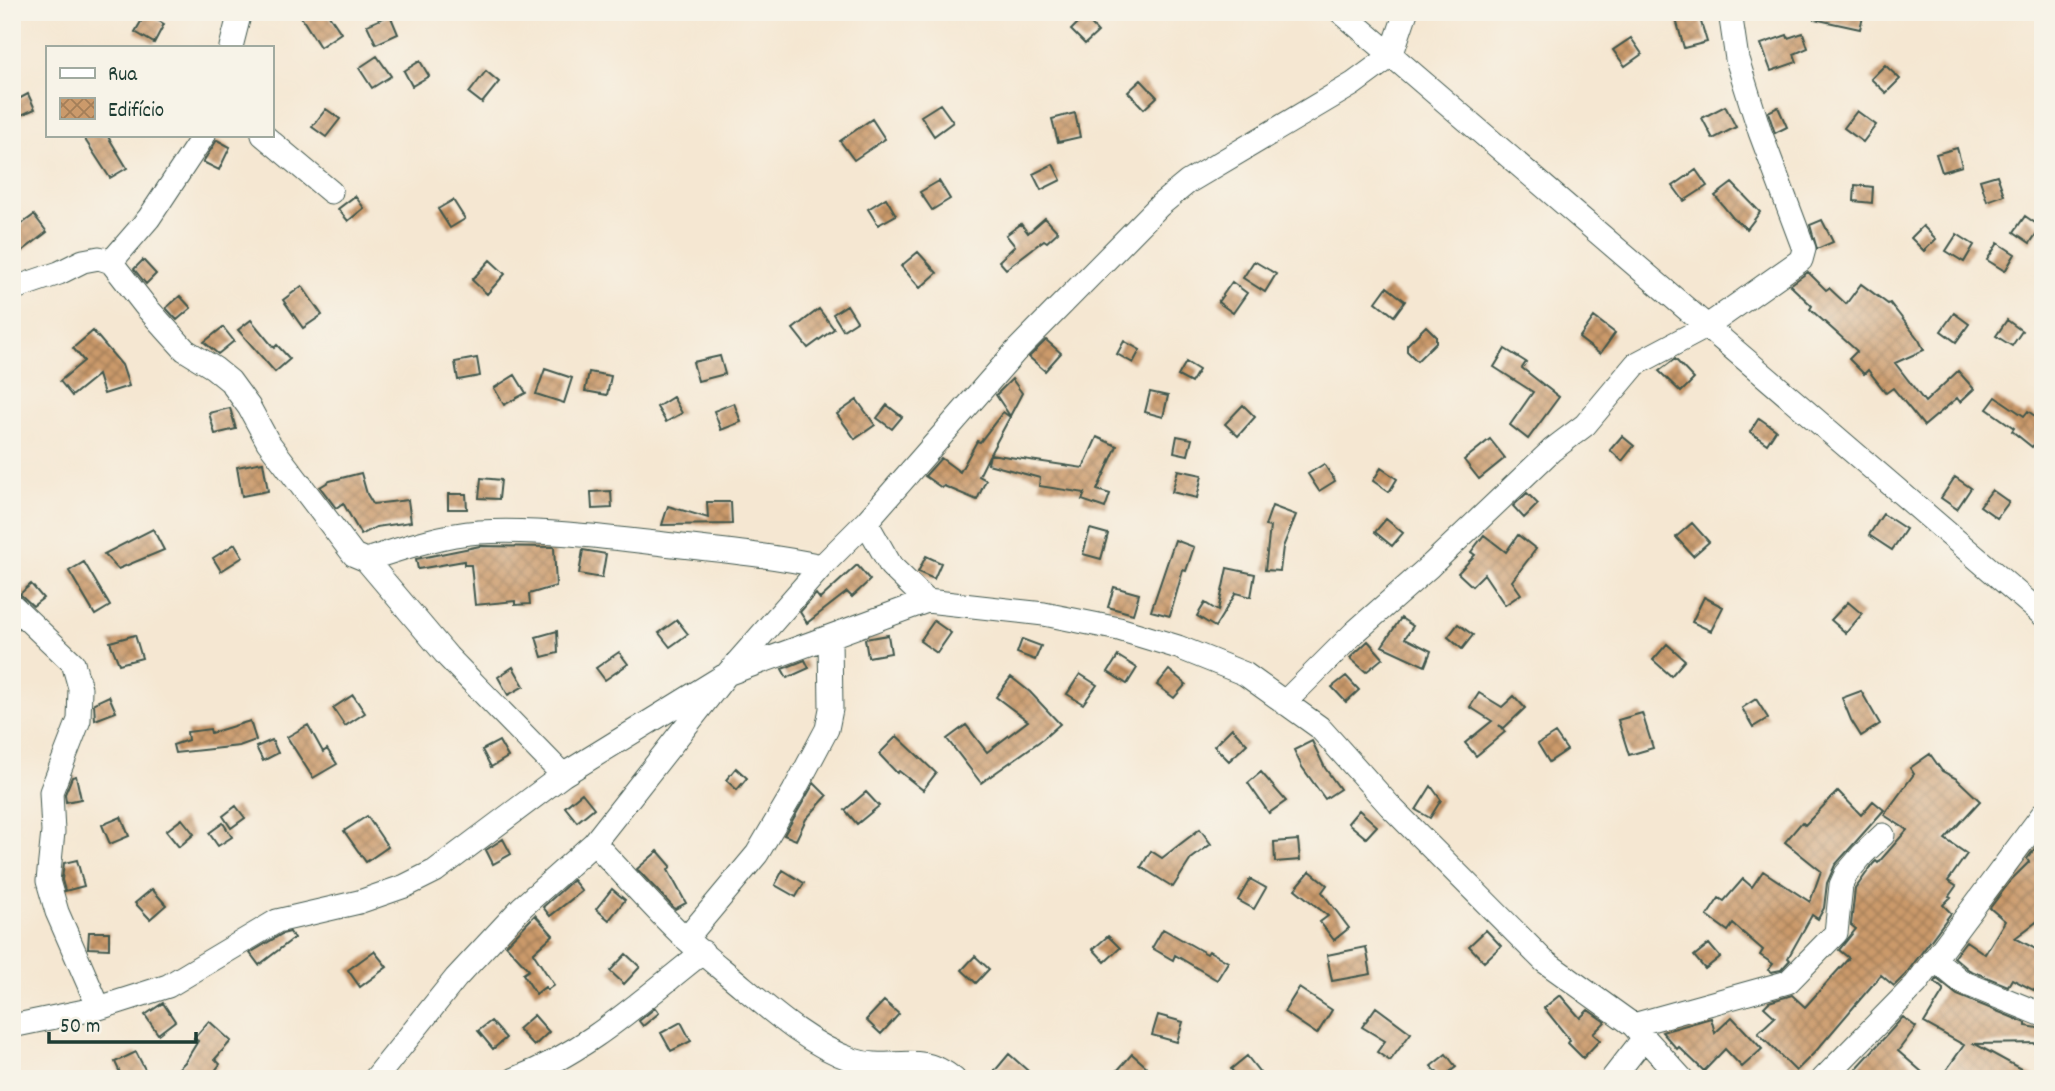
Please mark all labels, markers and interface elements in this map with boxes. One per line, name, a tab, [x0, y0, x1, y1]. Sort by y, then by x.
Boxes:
legend	[46, 46, 273, 136]
text: Rua	[108, 61, 138, 91]
text: Edifício	[108, 97, 164, 127]
scale bar	[49, 1000, 196, 1044]
text: 50 m	[60, 1013, 100, 1043]

